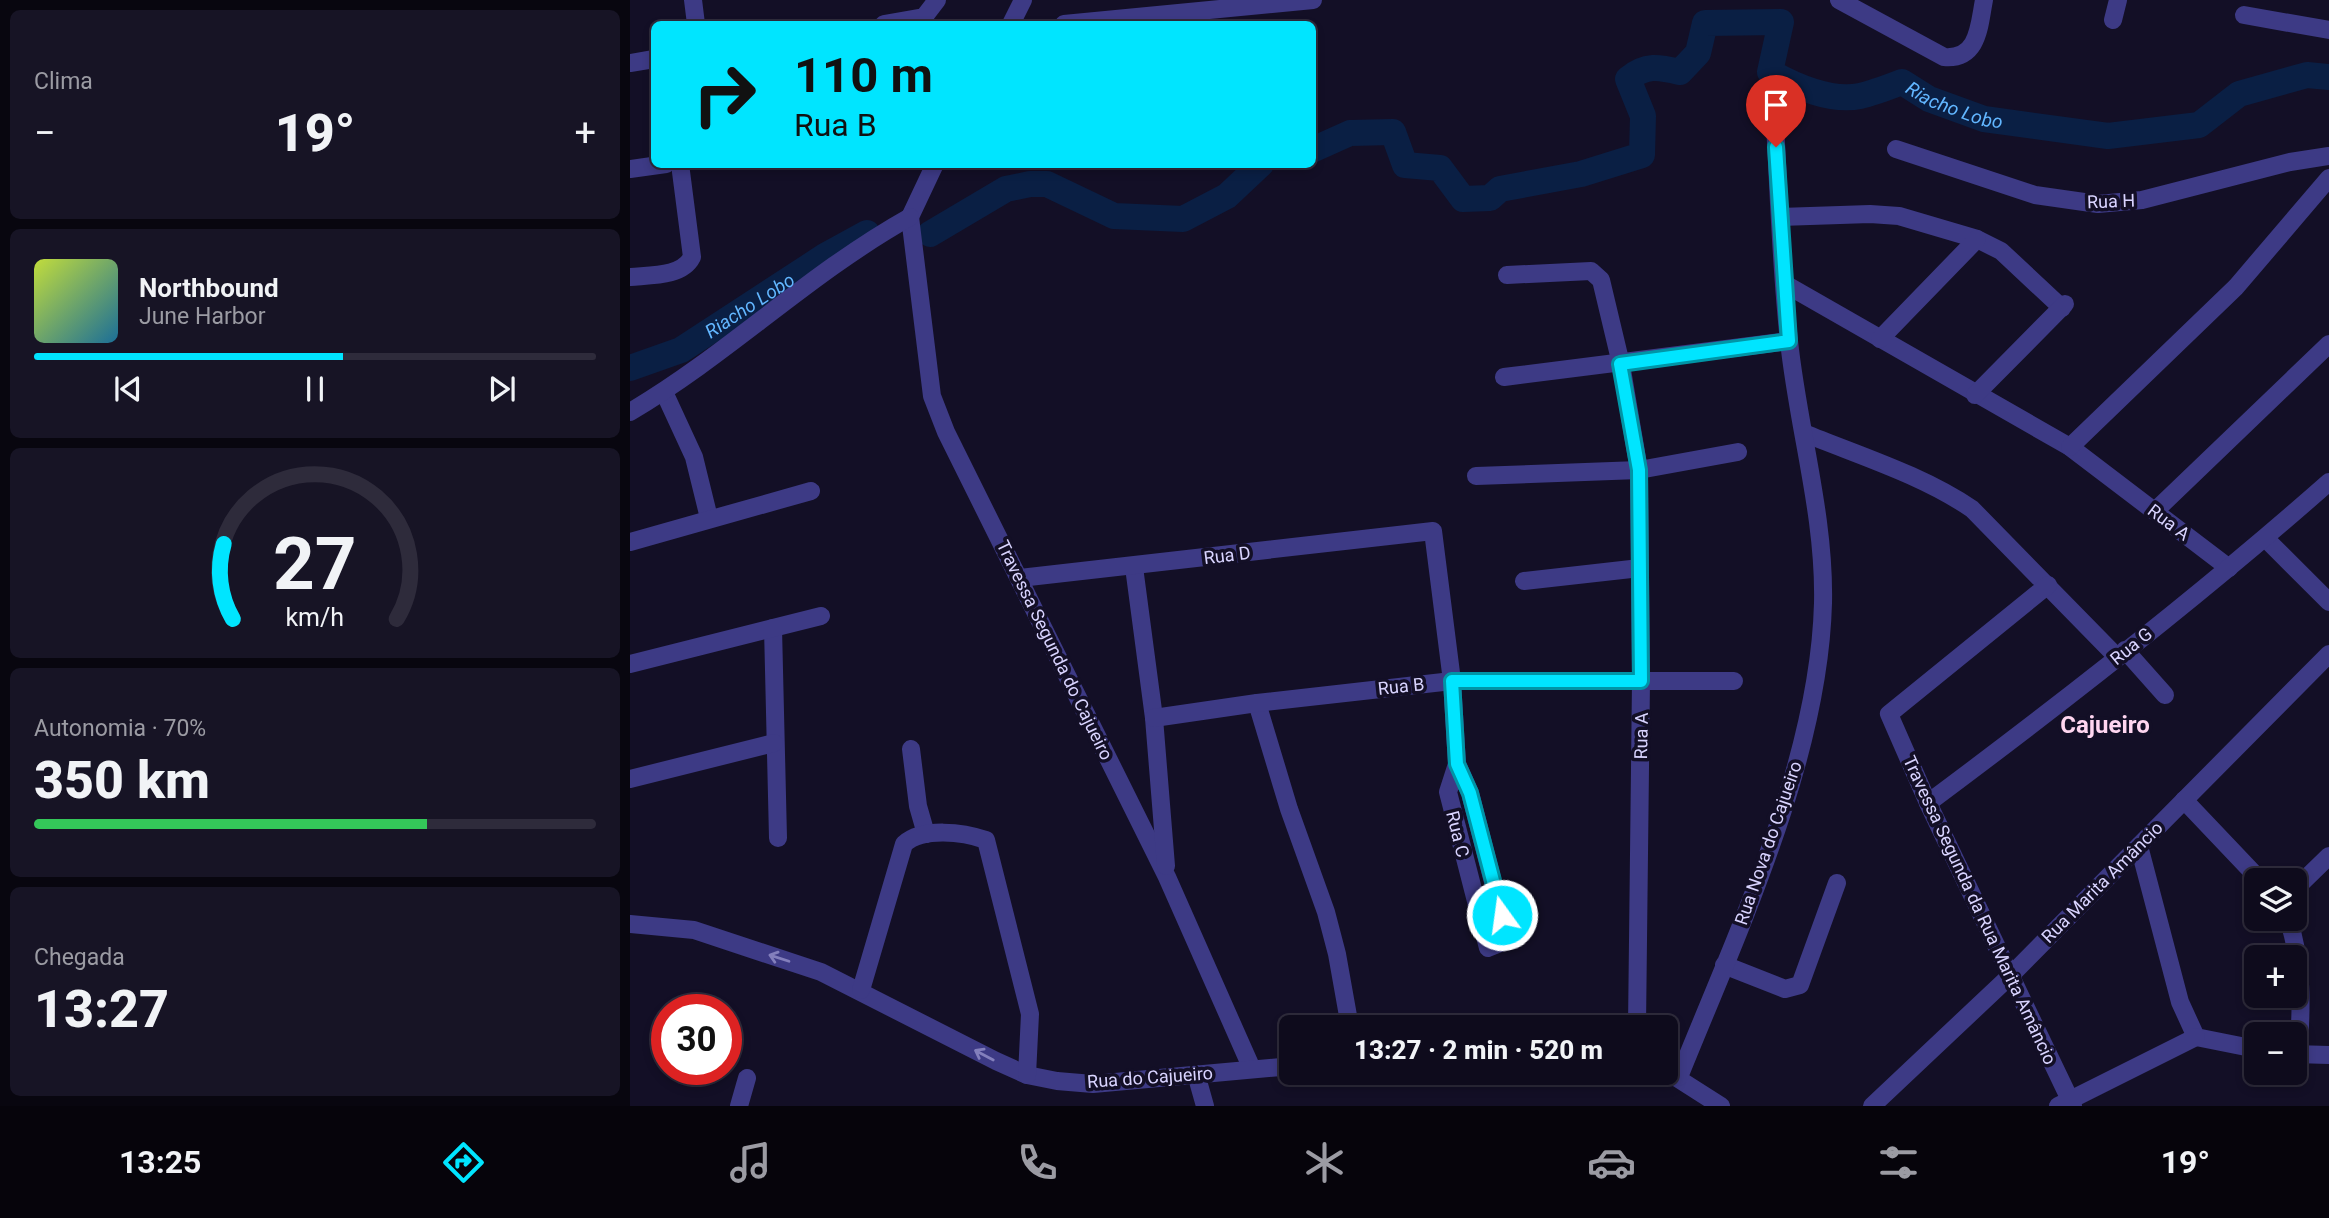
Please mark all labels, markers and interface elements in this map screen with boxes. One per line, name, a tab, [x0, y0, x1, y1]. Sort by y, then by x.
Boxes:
text: 110 m	[794, 47, 933, 104]
icon: right	[679, 49, 770, 140]
text: Clima	[34, 68, 93, 95]
pin	[1746, 75, 1806, 147]
water label: Riacho Lobo	[1902, 76, 2004, 133]
icon: arrive	[1757, 86, 1795, 124]
text: 19°	[275, 103, 355, 164]
text: Rua B	[794, 106, 877, 144]
text: −	[34, 111, 56, 155]
text: +	[574, 111, 596, 155]
street label: Rua H	[2087, 190, 2135, 212]
water label: Riacho Lobo	[701, 268, 799, 343]
text: Northbound	[139, 273, 279, 303]
text: June Harbor	[139, 303, 266, 330]
icon: previous	[109, 370, 147, 408]
icon: pause	[296, 370, 334, 408]
icon: next	[483, 370, 521, 408]
street label: Rua A	[2144, 499, 2194, 545]
text: 27	[273, 521, 357, 607]
street label: Travessa Segunda do Cajueiro	[993, 537, 1117, 763]
street label: Rua D	[1202, 542, 1252, 568]
text: km/h	[286, 603, 344, 632]
street label: Rua G	[2106, 623, 2156, 669]
street label: Rua B	[1377, 673, 1425, 699]
district label: Cajueiro	[2060, 711, 2150, 739]
street label: Rua A	[1630, 712, 1652, 760]
text: Autonomia · 70%	[34, 715, 206, 742]
text: 350 km	[34, 750, 210, 811]
street label: Travessa Segunda da Rua Marita Amâncio	[1899, 752, 2061, 1068]
street label: Rua Nova do Cajueiro	[1730, 758, 1806, 928]
street label: Rua C	[1442, 809, 1474, 859]
street label: Rua Marita Amâncio	[2037, 817, 2167, 947]
map controls	[2244, 868, 2307, 1085]
button: layers	[2244, 868, 2307, 931]
position arrow	[1465, 878, 1539, 952]
text: Chegada	[34, 944, 125, 971]
button: +	[2244, 945, 2307, 1008]
one-way arrow	[769, 951, 791, 963]
text: 13:27	[34, 979, 169, 1040]
speed limit sign: 30	[651, 994, 742, 1085]
button: −	[2244, 1022, 2307, 1085]
text: 13:27 · 2 min · 520 m	[1354, 1035, 1603, 1065]
one-way arrow	[974, 1048, 995, 1061]
street label: Rua do Cajueiro	[1086, 1062, 1214, 1092]
icon: directions	[439, 1138, 488, 1187]
icon: music	[726, 1138, 775, 1187]
icon: phone	[1013, 1138, 1062, 1187]
icon: climate	[1300, 1138, 1349, 1187]
icon: car	[1587, 1138, 1636, 1187]
icon: filters	[1874, 1138, 1923, 1187]
text: 13:25	[119, 1143, 201, 1181]
text: 19°	[2161, 1143, 2210, 1181]

